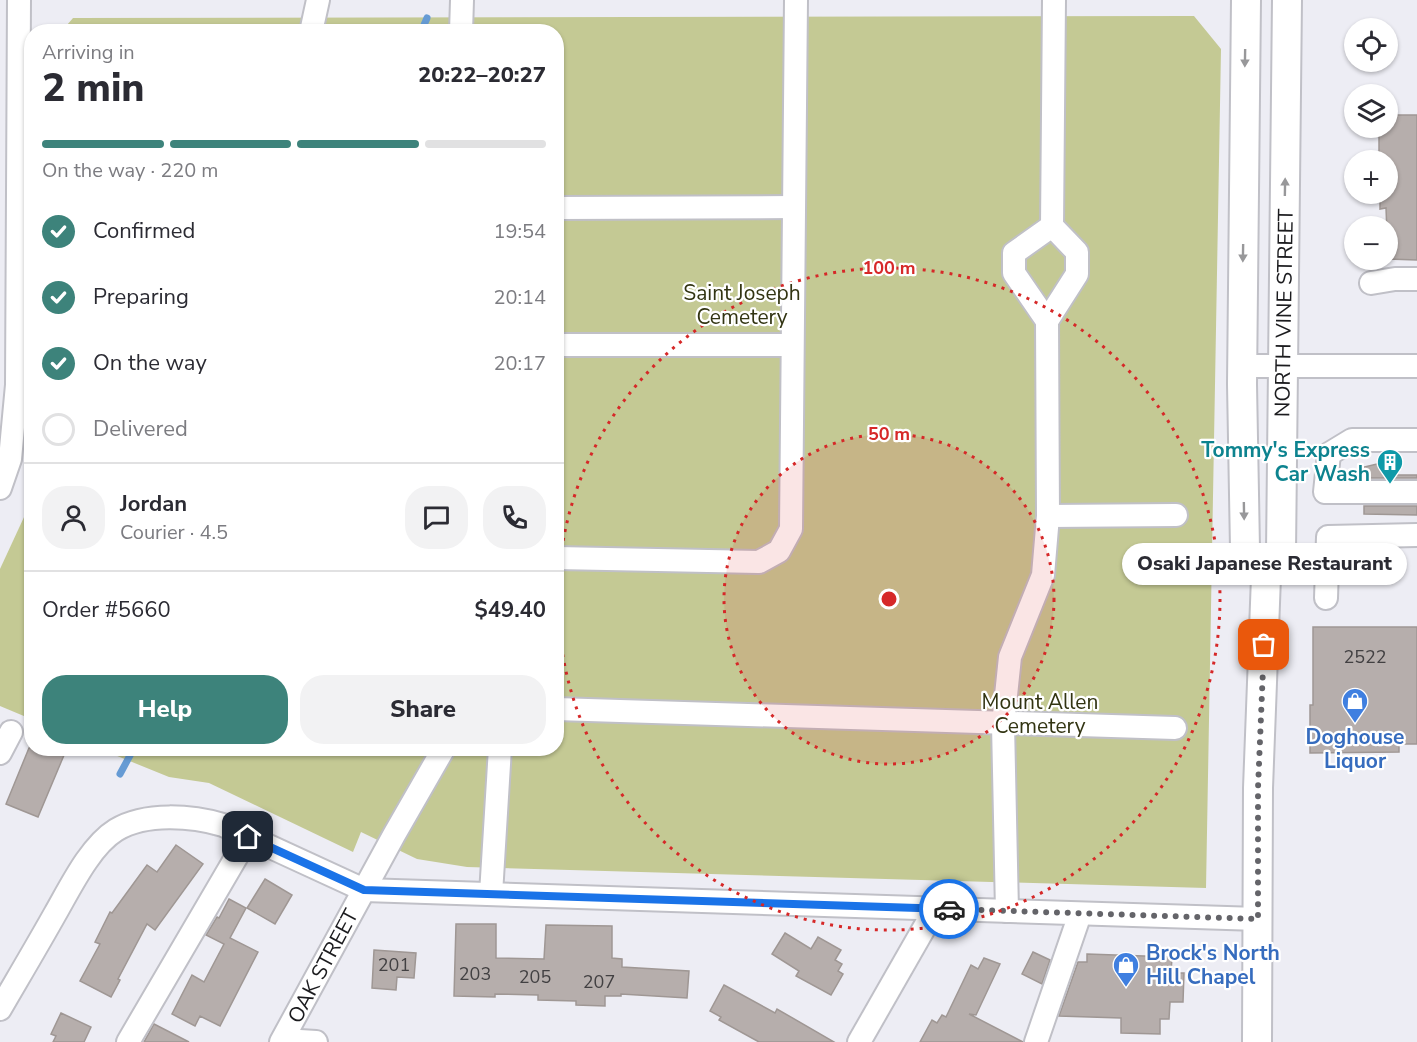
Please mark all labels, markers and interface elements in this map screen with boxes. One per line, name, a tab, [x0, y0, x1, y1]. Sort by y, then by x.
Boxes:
map controls	[1344, 18, 1398, 270]
button: locate	[1344, 18, 1398, 72]
text: Arriving in	[42, 39, 135, 66]
one-way arrow	[1240, 49, 1250, 68]
text: 20:22–20:27	[418, 60, 546, 90]
text: 2 min	[42, 62, 145, 115]
button: layers	[1344, 84, 1398, 138]
button: +	[1344, 150, 1398, 204]
text: On the way · 220 m	[42, 157, 218, 184]
one-way arrow	[1280, 177, 1290, 196]
street label: NORTH VINE STREET	[1268, 208, 1300, 417]
icon: check	[42, 215, 75, 248]
text: Confirmed	[93, 216, 195, 246]
button: −	[1344, 216, 1398, 270]
text: 19:54	[493, 218, 546, 245]
one-way arrow	[1238, 244, 1248, 263]
text: 100 m	[862, 256, 916, 280]
park label: Saint Joseph Cemetery	[683, 279, 801, 331]
icon: check	[42, 281, 75, 314]
text: Preparing	[93, 282, 189, 312]
text: 20:14	[493, 284, 546, 311]
icon: check	[42, 347, 75, 380]
text: On the way	[93, 348, 207, 378]
text: 20:17	[493, 350, 546, 377]
text: Delivered	[93, 414, 188, 444]
text: 50 m	[868, 422, 910, 446]
place label: Tommy's Express Car Wash	[1201, 436, 1370, 488]
building icon: Tommy's Express Car Wash	[1375, 447, 1405, 485]
button: person	[42, 486, 105, 549]
button: chat	[405, 486, 468, 549]
button: phone	[483, 486, 546, 549]
text: Jordan	[120, 489, 187, 519]
one-way arrow	[1239, 502, 1249, 521]
text: Courier · 4.5	[120, 519, 228, 546]
callout: Osaki Japanese Restaurant	[1122, 543, 1406, 585]
text: Osaki Japanese Restaurant	[1137, 550, 1392, 577]
centre of rings	[879, 589, 899, 609]
text: Order #5660	[42, 595, 171, 625]
text: $49.40	[475, 595, 546, 625]
pin	[1238, 619, 1289, 670]
icon: bag	[1247, 628, 1280, 661]
house number: 2522	[1343, 645, 1387, 669]
button: Help	[42, 675, 288, 744]
button: Share	[300, 675, 546, 744]
shop icon: Doghouse Liquor	[1340, 686, 1370, 724]
park label: Mount Allen Cemetery	[982, 688, 1098, 740]
place label: Doghouse Liquor	[1306, 723, 1404, 775]
pin	[222, 811, 273, 862]
icon: home	[231, 820, 264, 853]
courier	[919, 879, 979, 939]
icon: car	[933, 893, 966, 926]
street label: OAK STREET	[281, 904, 365, 1028]
place label: Brock's North Hill Chapel	[1146, 939, 1280, 991]
shop icon: Brock's North Hill Chapel	[1111, 950, 1141, 988]
house number: 201	[378, 953, 410, 977]
house number: 203	[459, 962, 491, 986]
house number: 205	[519, 965, 551, 989]
house number: 207	[583, 970, 615, 994]

